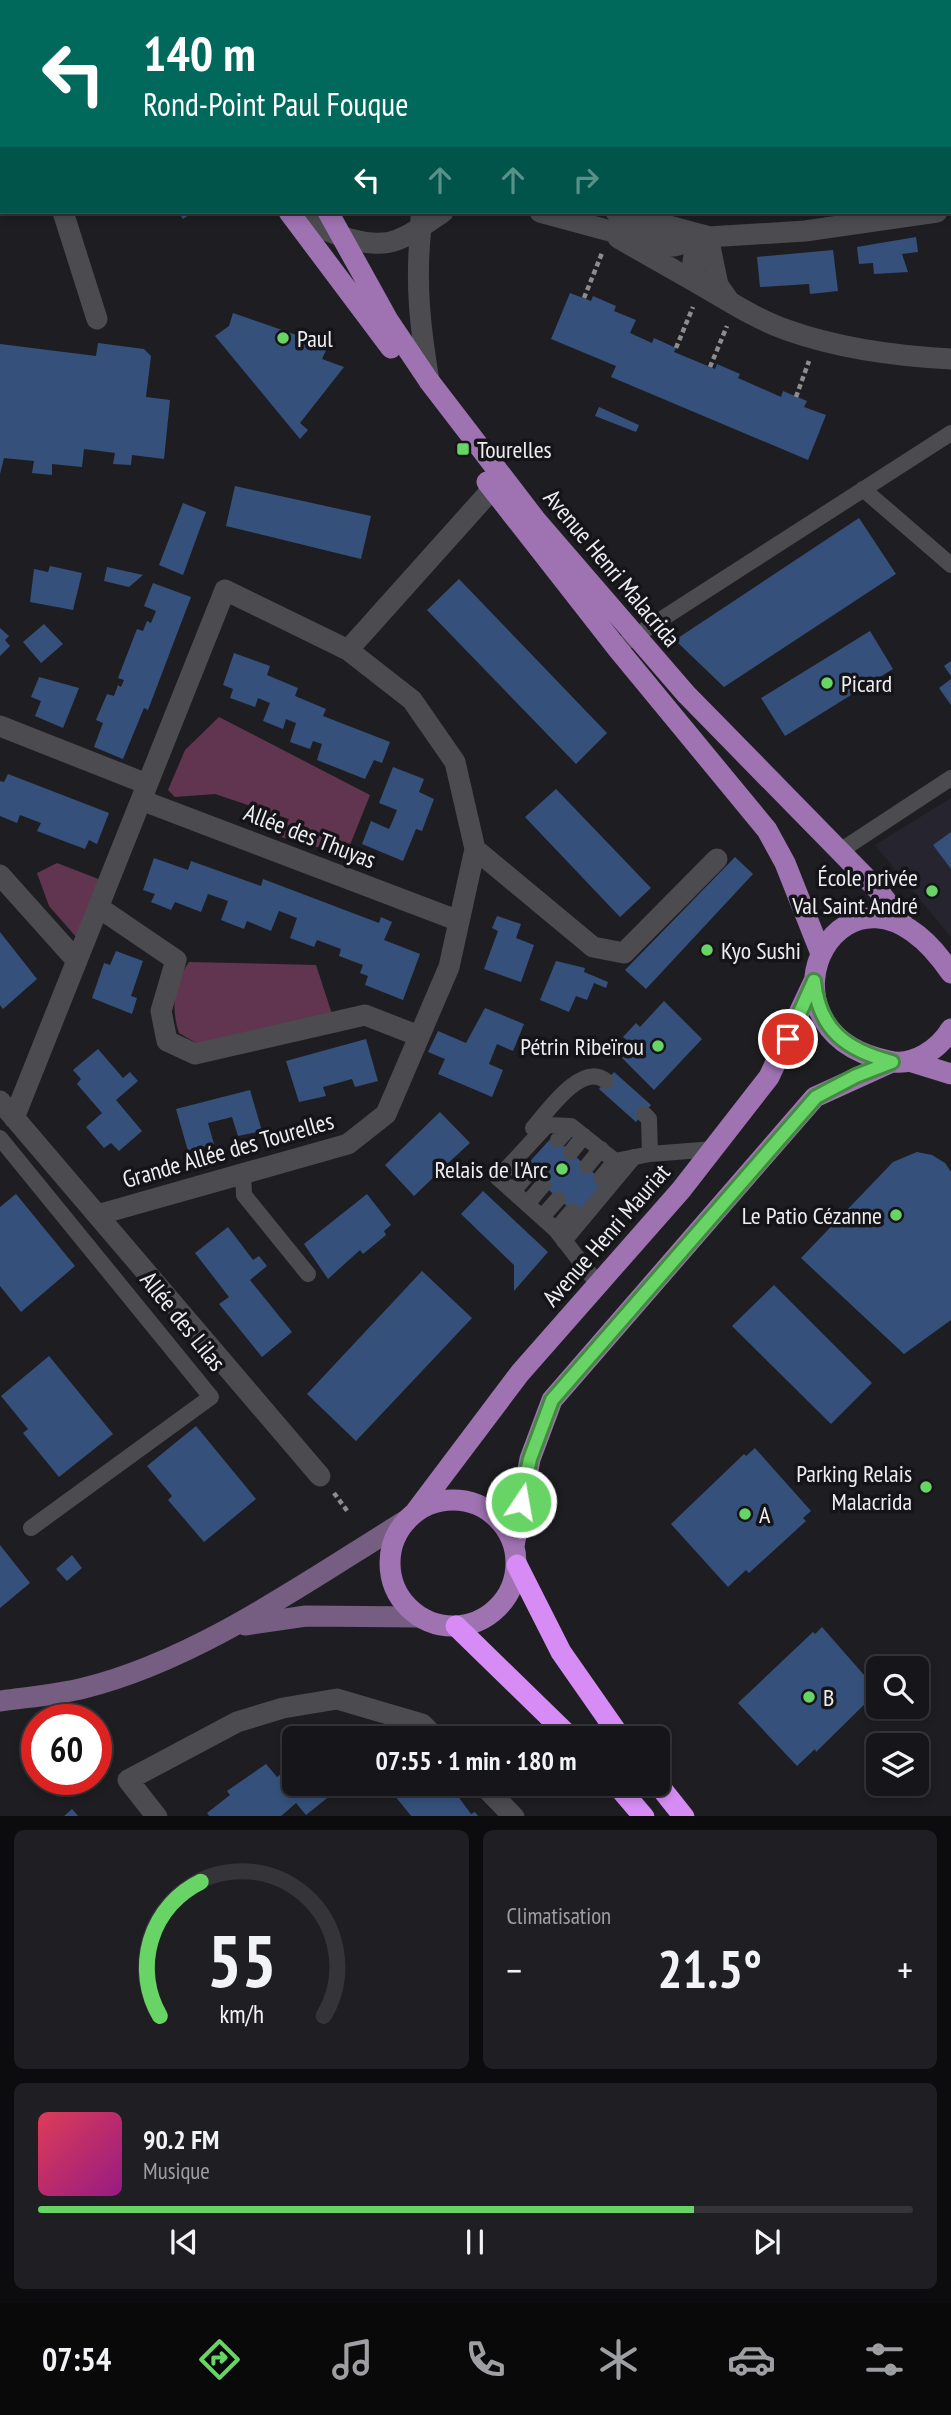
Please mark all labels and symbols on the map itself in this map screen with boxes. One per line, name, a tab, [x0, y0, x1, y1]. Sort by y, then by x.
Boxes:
place label: Paul	[297, 323, 333, 354]
marker: Paul	[275, 330, 291, 346]
place label: Tourelles	[477, 434, 552, 465]
marker: Tourelles	[455, 441, 471, 457]
street label: Avenue Henri Malacrida	[537, 483, 687, 653]
place label: Picard	[841, 668, 892, 699]
marker: Picard	[819, 675, 835, 691]
street label: Allée des Thuyas	[240, 797, 380, 875]
place label: École privée Val Saint André	[791, 862, 918, 921]
marker: École privée Val Saint André	[924, 883, 940, 899]
place label: Kyo Sushi	[721, 935, 801, 966]
marker: Kyo Sushi	[699, 942, 715, 958]
pin	[758, 1009, 818, 1069]
place label: Pétrin Ribeïrou	[520, 1031, 644, 1062]
marker: Pétrin Ribeïrou	[650, 1038, 666, 1054]
street label: Grande Allée des Tourelles	[119, 1105, 337, 1195]
place label: Relais de l'Arc	[434, 1154, 548, 1185]
street label: Avenue Henri Mauriat	[535, 1157, 677, 1313]
marker: Relais de l'Arc	[554, 1161, 570, 1177]
place label: Le Patio Cézanne	[742, 1200, 882, 1231]
marker: Le Patio Cézanne	[888, 1207, 904, 1223]
street label: Allée des Lilas	[133, 1265, 233, 1377]
place label: Parking Relais Malacrida	[796, 1458, 912, 1517]
position arrow	[484, 1465, 558, 1539]
marker: Parking Relais Malacrida	[918, 1479, 934, 1495]
place label: A	[759, 1499, 771, 1530]
marker: A	[737, 1506, 753, 1522]
place label: B	[823, 1682, 834, 1713]
marker: B	[801, 1689, 817, 1705]
speed limit sign: 60	[21, 1704, 112, 1795]

